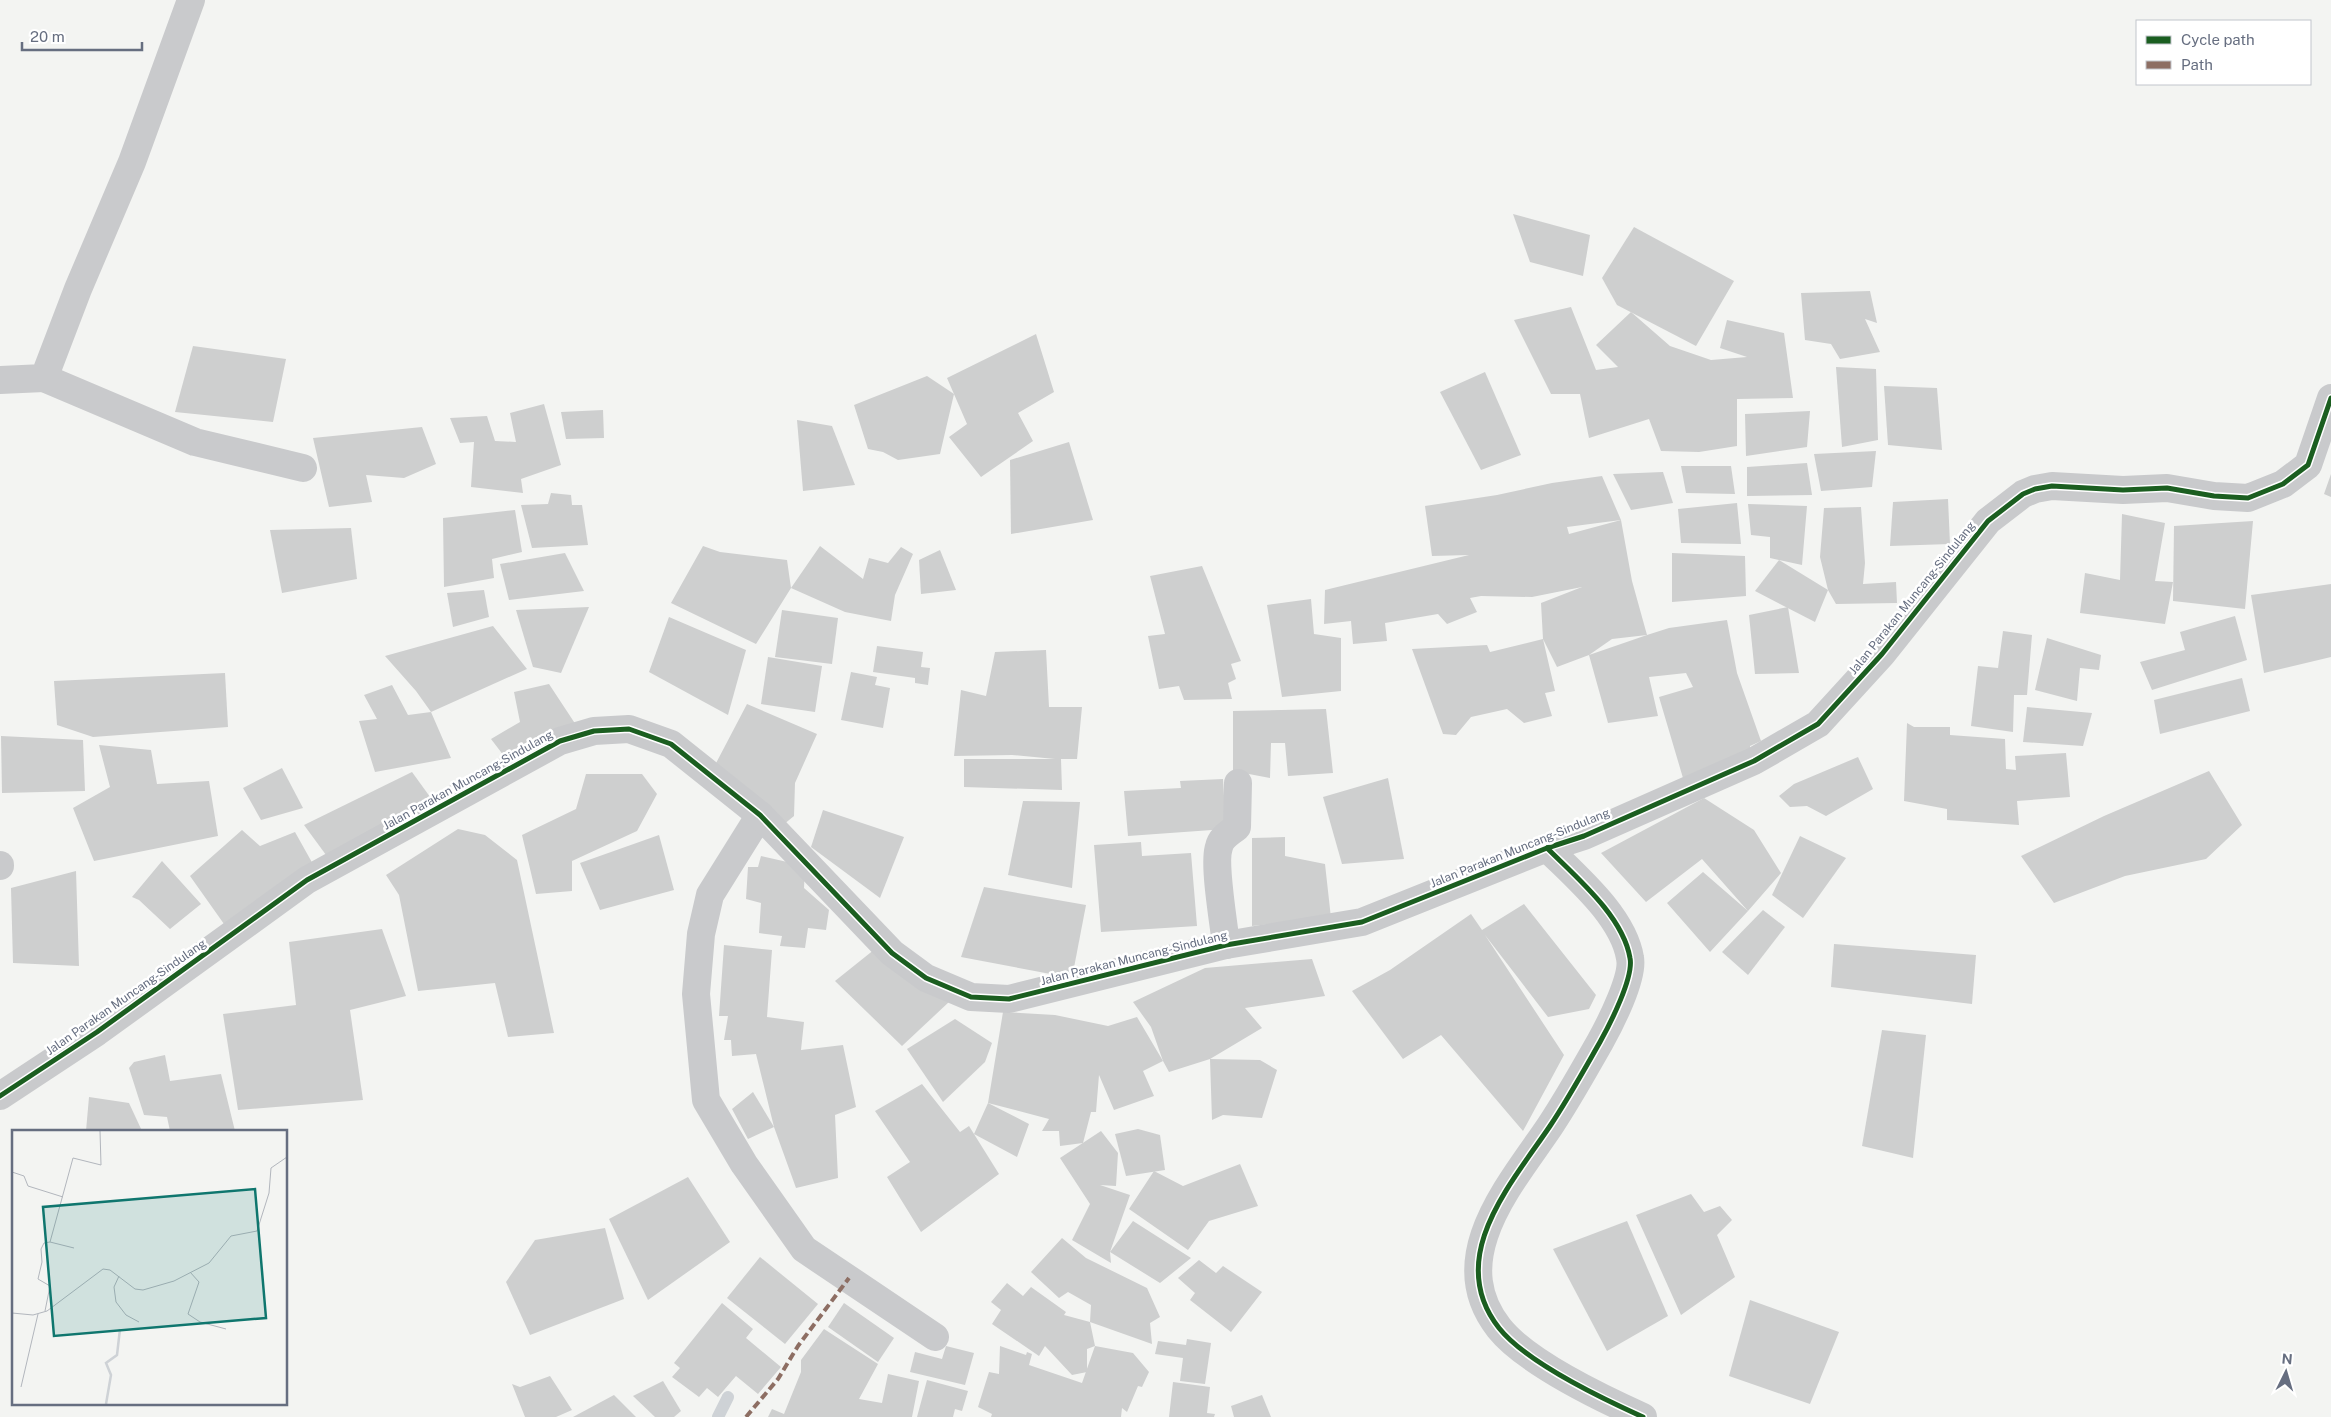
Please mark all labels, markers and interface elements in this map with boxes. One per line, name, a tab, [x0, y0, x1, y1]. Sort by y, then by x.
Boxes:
scale bar	[22, 20, 142, 52]
legend	[2136, 20, 2311, 85]
text: 20 m	[30, 28, 65, 45]
text: Cycle path	[2181, 31, 2255, 48]
text: Path	[2181, 56, 2213, 73]
street label: Jalan Parakan Muncang-Sindulang	[1846, 519, 1978, 677]
street label: Jalan Parakan Muncang-Sindulang	[380, 727, 556, 833]
street label: Jalan Parakan Muncang-Sindulang	[1428, 805, 1612, 891]
street label: Jalan Parakan Muncang-Sindulang	[1039, 928, 1229, 988]
street label: Jalan Parakan Muncang-Sindulang	[43, 936, 209, 1058]
inset map	[12, 1130, 288, 1404]
north arrow	[2261, 1347, 2311, 1397]
text: N	[2281, 1351, 2293, 1367]

